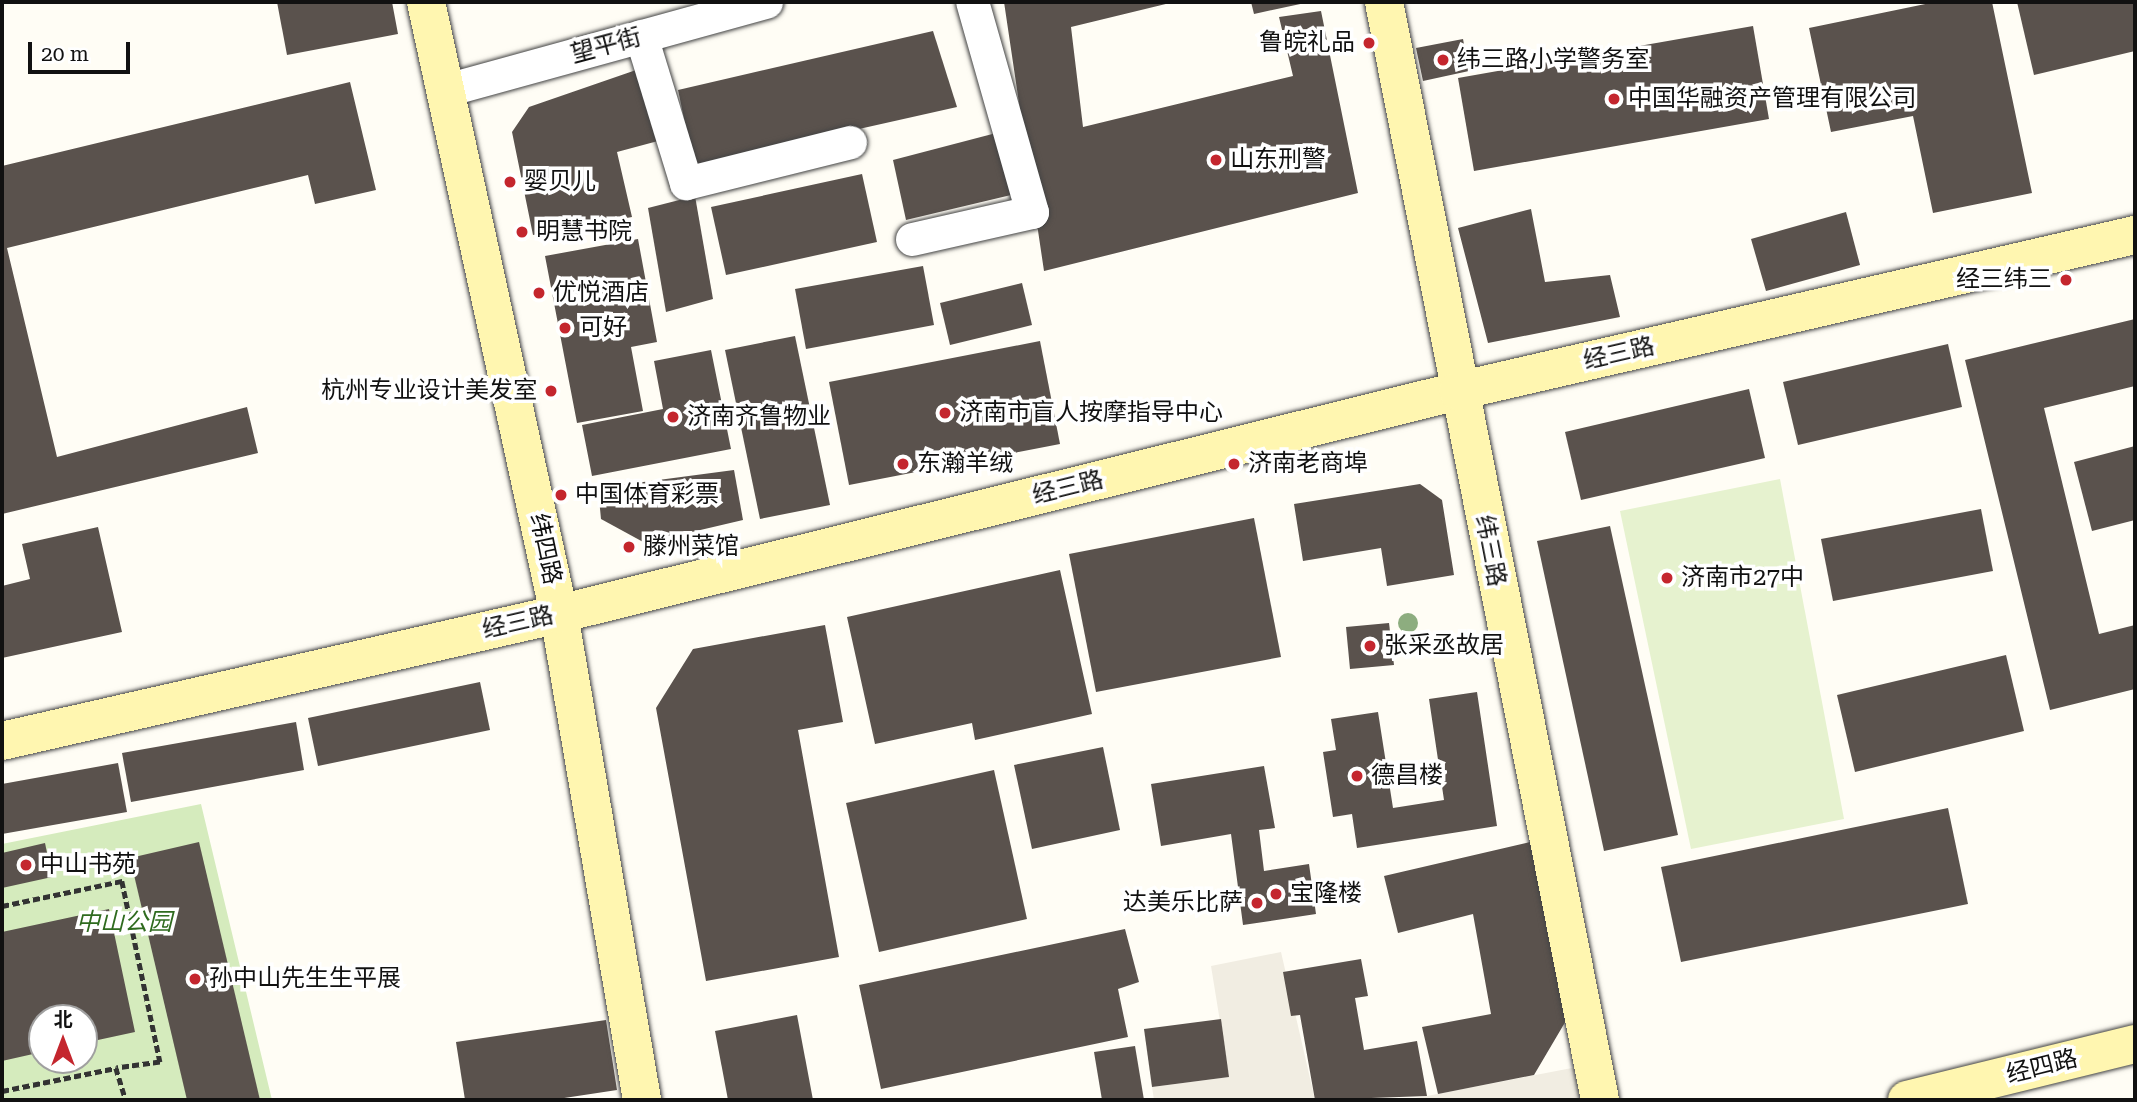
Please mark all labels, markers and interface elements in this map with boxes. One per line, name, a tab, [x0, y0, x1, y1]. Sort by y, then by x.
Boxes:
street label: 望平街	[567, 23, 645, 69]
scale bar	[32, 28, 133, 72]
place label: 鲁皖礼品	[1259, 29, 1355, 57]
marker: 鲁皖礼品	[1361, 35, 1377, 51]
text: 20 m	[41, 42, 89, 66]
place label: 纬三路小学警务室	[1457, 46, 1649, 74]
marker: 纬三路小学警务室	[1435, 52, 1451, 68]
place label: 中国华融资产管理有限公司	[1628, 85, 1916, 113]
marker: 中国华融资产管理有限公司	[1606, 91, 1622, 107]
place label: 山东刑警	[1230, 146, 1326, 174]
marker: 山东刑警	[1208, 152, 1224, 168]
place label: 婴贝儿	[524, 168, 596, 196]
marker: 婴贝儿	[502, 174, 518, 190]
place label: 明慧书院	[536, 218, 632, 246]
marker: 明慧书院	[514, 224, 530, 240]
place label: 经三纬三	[1956, 266, 2052, 294]
marker: 经三纬三	[2058, 272, 2074, 288]
place label: 优悦酒店	[553, 279, 649, 307]
marker: 优悦酒店	[531, 285, 547, 301]
place label: 可好	[579, 314, 627, 342]
marker: 可好	[557, 320, 573, 336]
street label: 经三路	[1581, 332, 1657, 376]
place label: 杭州专业设计美发室	[321, 377, 537, 405]
marker: 杭州专业设计美发室	[543, 383, 559, 399]
place label: 济南市盲人按摩指导中心	[959, 399, 1223, 427]
place label: 济南齐鲁物业	[687, 403, 831, 431]
marker: 济南市盲人按摩指导中心	[937, 405, 953, 421]
marker: 济南齐鲁物业	[665, 409, 681, 425]
place label: 东瀚羊绒	[917, 450, 1013, 478]
place label: 济南老商埠	[1248, 450, 1368, 478]
marker: 东瀚羊绒	[895, 456, 911, 472]
marker: 济南老商埠	[1226, 456, 1242, 472]
street label: 经三路	[1030, 465, 1106, 511]
place label: 中国体育彩票	[575, 481, 719, 509]
marker: 中国体育彩票	[553, 487, 569, 503]
street label: 纬四路	[523, 511, 567, 587]
street label: 纬三路	[1469, 513, 1511, 589]
place label: 滕州菜馆	[643, 533, 739, 561]
marker: 滕州菜馆	[621, 539, 637, 555]
place label: 济南市27中	[1681, 564, 1804, 592]
marker: 济南市27中	[1659, 570, 1675, 586]
street label: 经三路	[480, 601, 556, 645]
place label: 张采丞故居	[1384, 632, 1504, 660]
marker: 张采丞故居	[1362, 638, 1378, 654]
place label: 德昌楼	[1371, 762, 1443, 790]
marker: 德昌楼	[1349, 768, 1365, 784]
place label: 中山书苑	[40, 851, 136, 879]
marker: 中山书苑	[18, 857, 34, 873]
place label: 宝隆楼	[1290, 880, 1362, 908]
marker: 宝隆楼	[1268, 886, 1284, 902]
place label: 达美乐比萨	[1123, 889, 1243, 917]
marker: 达美乐比萨	[1249, 895, 1265, 911]
park label: 中山公园	[76, 909, 172, 937]
place label: 孙中山先生生平展	[209, 965, 401, 993]
marker: 孙中山先生生平展	[187, 971, 203, 987]
north arrow	[28, 1004, 98, 1074]
text: 北	[53, 1008, 73, 1031]
street label: 经四路	[2004, 1044, 2080, 1090]

